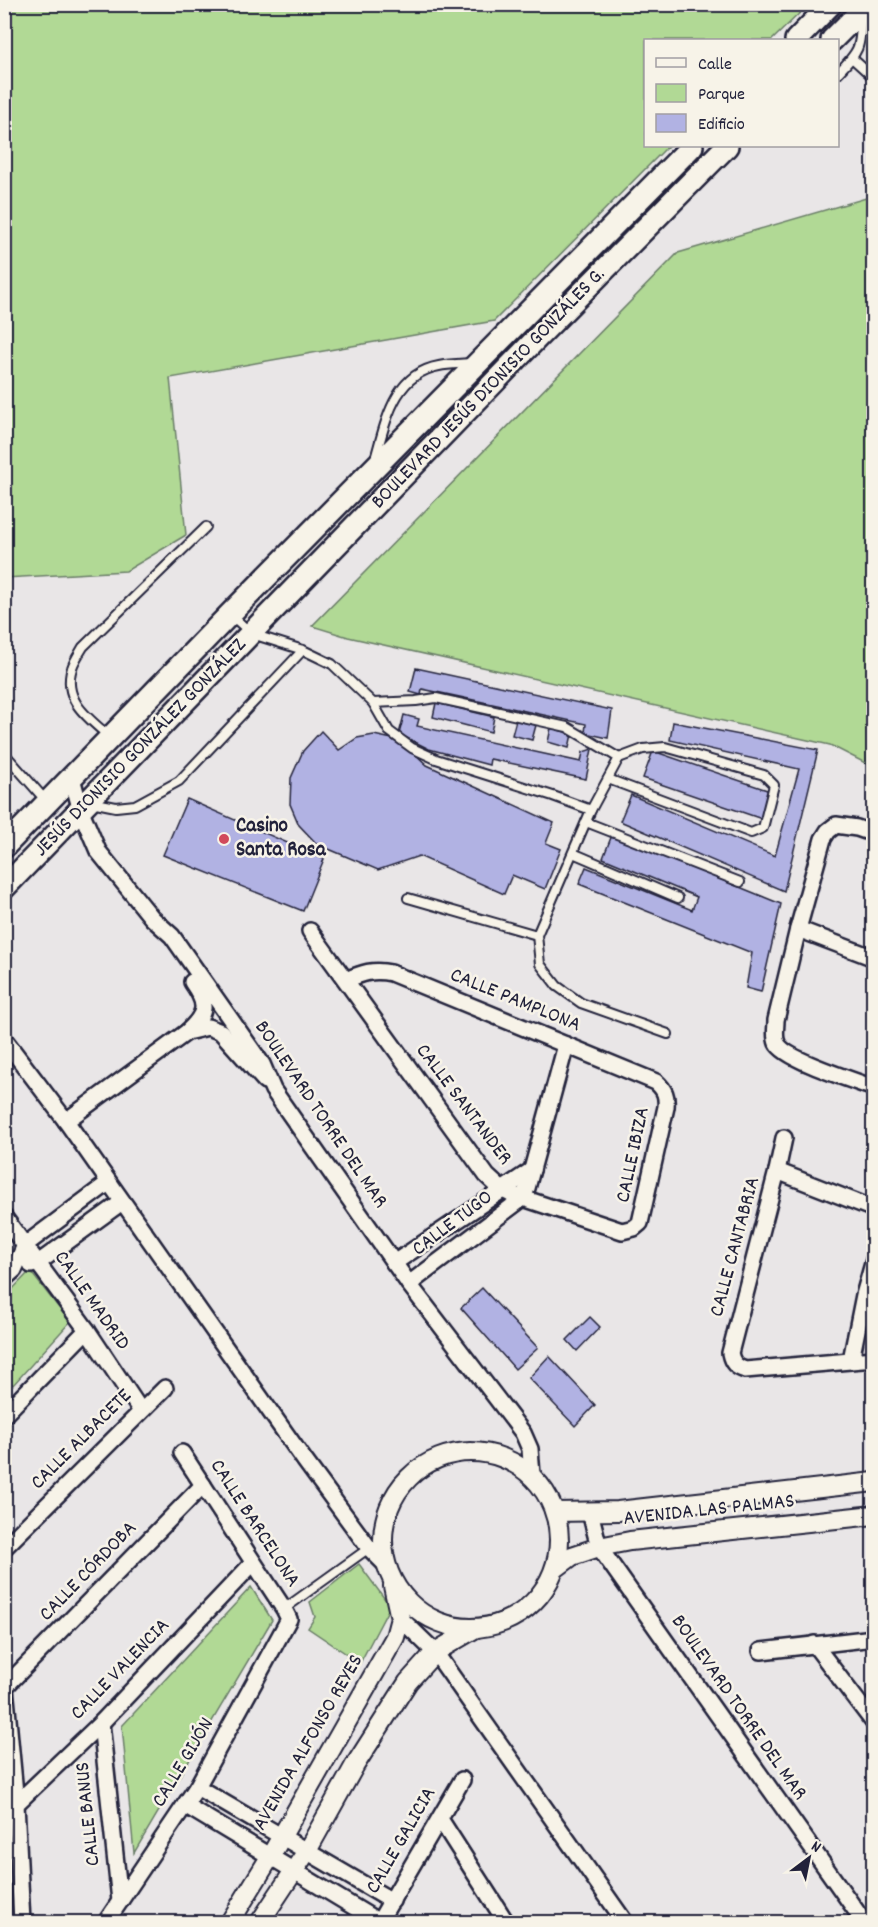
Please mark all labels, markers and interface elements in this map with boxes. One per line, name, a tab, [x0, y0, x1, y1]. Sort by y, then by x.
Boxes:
legend	[644, 39, 839, 147]
text: Calle	[698, 53, 732, 78]
text: Parque	[698, 83, 745, 108]
text: Edificio	[698, 113, 745, 138]
street label: BOULEVARD JESÚS DIONISIO GONZÁLES G.	[365, 261, 613, 517]
street label: JESÚS DIONISIO GONZÁLEZ GONZÁLEZ	[28, 631, 255, 864]
place label: Casino Santa Rosa	[236, 812, 327, 866]
marker: Casino Santa Rosa	[217, 832, 231, 846]
street label: CALLE PAMPLONA	[445, 961, 585, 1041]
street label: BOULEVARD TORRE DEL MAR	[246, 1015, 394, 1215]
street label: CALLE SANTANDER	[407, 1038, 519, 1172]
street label: CALLE IBIZA	[609, 1104, 659, 1206]
street label: CALLE CANTABRIA	[703, 1174, 769, 1320]
street label: CALLE TUGO	[406, 1184, 500, 1264]
street label: CALLE MADRID	[46, 1245, 137, 1357]
street label: CALLE ALBACETE	[24, 1382, 140, 1498]
street label: CALLE BARCELONA	[201, 1454, 307, 1594]
street label: AVENIDA LAS PALMAS	[622, 1487, 796, 1535]
street label: CALLE CÓRDOBA	[33, 1515, 145, 1629]
street label: BOULEVARD TORRE DEL MAR	[662, 1609, 814, 1807]
street label: CALLE VALENCIA	[64, 1612, 178, 1728]
street label: AVENIDA ALFONSO REYES	[246, 1649, 372, 1837]
street label: CALLE GIJÓN	[145, 1712, 223, 1814]
street label: CALLE BANUS	[69, 1760, 109, 1868]
street label: CALLE GALICIA	[359, 1782, 445, 1900]
north arrow	[779, 1828, 839, 1888]
text: N	[806, 1836, 825, 1859]

